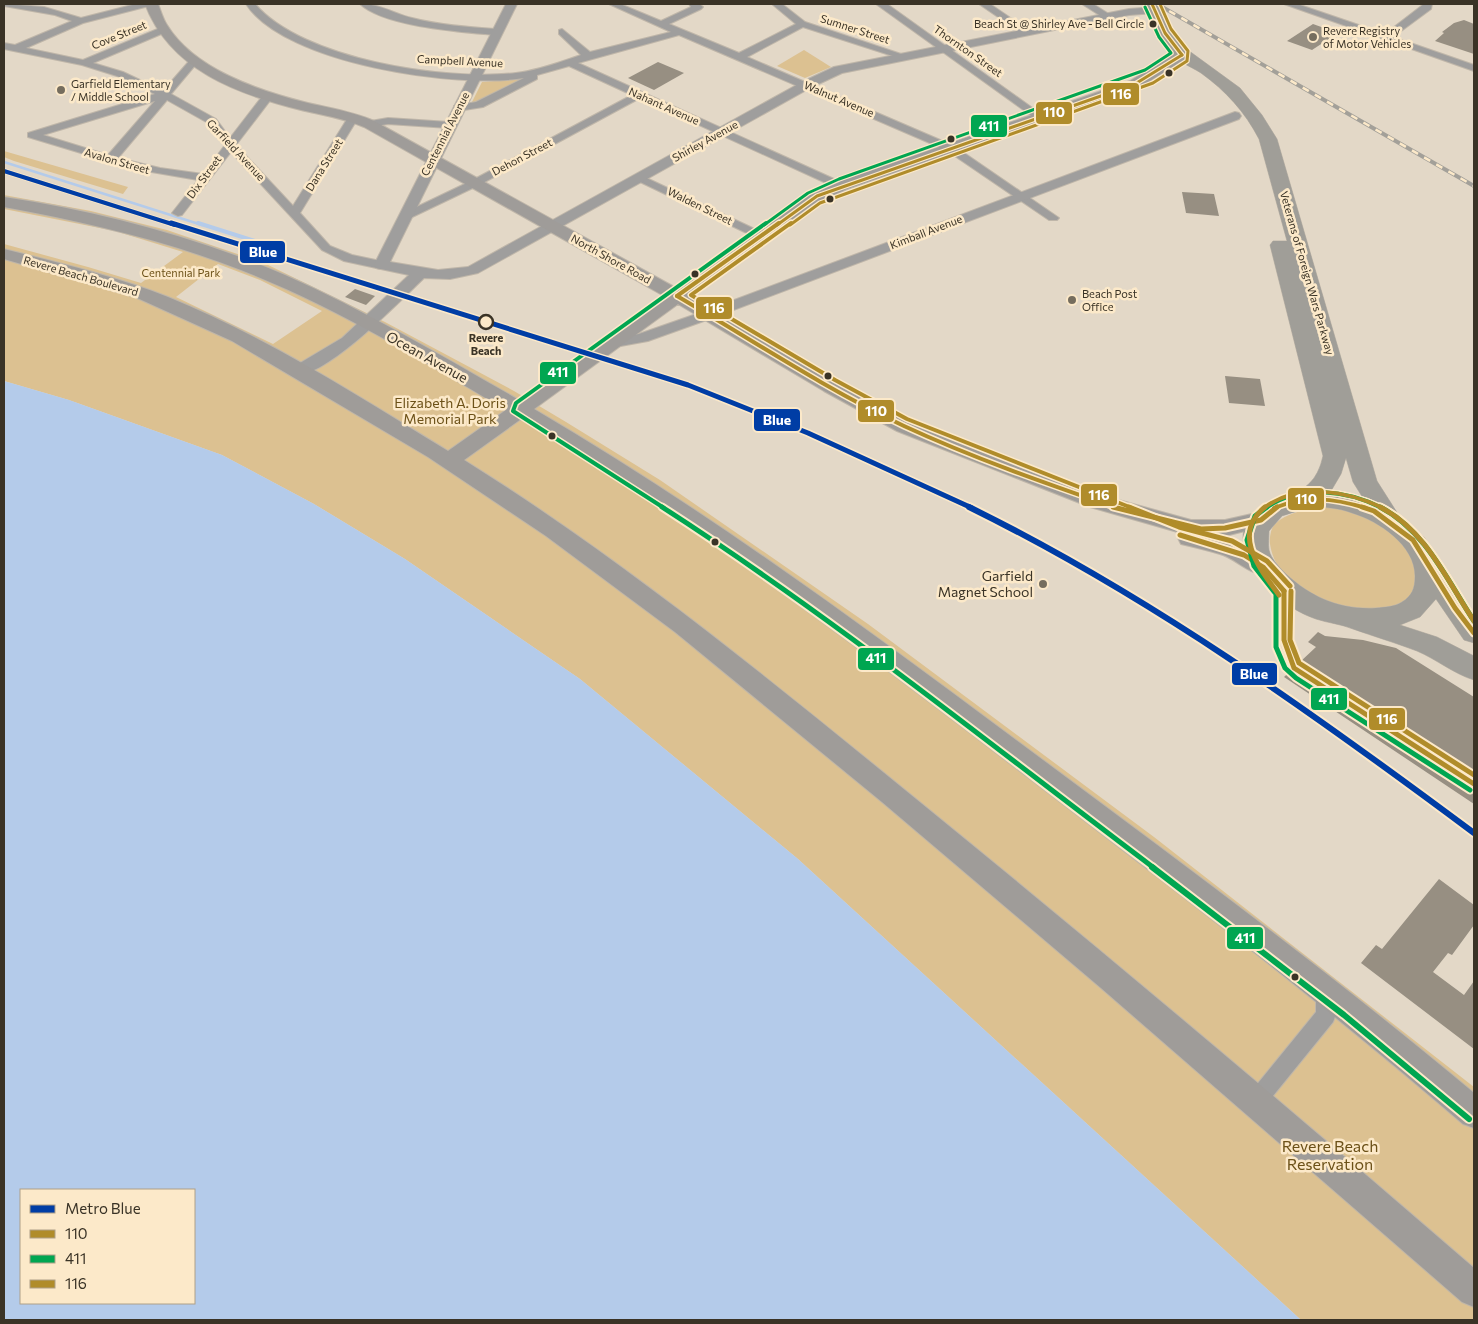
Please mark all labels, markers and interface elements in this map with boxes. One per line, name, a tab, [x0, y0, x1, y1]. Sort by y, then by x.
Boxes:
street label: Sumner Street	[819, 11, 892, 46]
street label: Cove Street	[89, 17, 149, 51]
place label: Beach St @ Shirley Ave - Bell Circle	[974, 17, 1144, 30]
marker: Beach St @ Shirley Ave - Bell Circle	[1148, 19, 1158, 29]
street label: Thornton Street	[931, 22, 1006, 79]
place label: Revere Registry of Motor Vehicles	[1323, 24, 1411, 50]
marker: Revere Registry of Motor Vehicles	[1307, 31, 1319, 43]
street label: Campbell Avenue	[417, 52, 504, 69]
unlabelled marker	[1164, 68, 1174, 78]
place label: Garfield Elementary / Middle School	[71, 77, 171, 103]
street label: Walnut Avenue	[802, 78, 876, 119]
line badge: 116	[1102, 82, 1140, 106]
marker: Garfield Elementary / Middle School	[55, 84, 67, 96]
street label: Nahant Avenue	[627, 84, 702, 127]
text: 116	[1110, 85, 1132, 102]
street label: Centennial Avenue	[418, 89, 471, 178]
line badge: 110	[1035, 101, 1073, 125]
text: 110	[1043, 103, 1065, 120]
line badge: 411	[970, 114, 1008, 138]
street label: Garfield Avenue	[205, 116, 268, 183]
street label: Shirley Avenue	[670, 117, 740, 164]
text: 411	[979, 117, 999, 134]
unlabelled marker	[946, 134, 956, 144]
street label: Dehon Street	[489, 135, 555, 178]
street label: Dana Street	[302, 136, 345, 193]
street label: Avalon Street	[83, 145, 152, 176]
street label: Dix Street	[184, 152, 224, 201]
street label: Walden Street	[666, 184, 735, 227]
street label: Veterans of Foreign Wars Parkway	[1278, 189, 1337, 357]
unlabelled marker	[825, 194, 835, 204]
street label: Kimball Avenue	[888, 212, 964, 251]
street label: North Shore Road	[569, 231, 653, 286]
line badge: Blue	[239, 240, 286, 264]
text: Blue	[249, 243, 277, 260]
street label: Revere Beach Boulevard	[22, 253, 140, 298]
park label: Centennial Park	[142, 266, 221, 279]
unlabelled marker	[690, 269, 700, 279]
place label: Beach Post Office	[1082, 287, 1138, 313]
marker: Beach Post Office	[1066, 294, 1078, 306]
line badge: 116	[695, 296, 733, 320]
text: 116	[703, 299, 725, 316]
marker: Revere Beach	[478, 314, 494, 330]
street label: Ocean Avenue	[384, 327, 471, 386]
place label: Revere Beach	[469, 331, 503, 357]
line badge: 411	[539, 361, 577, 385]
text: 411	[548, 363, 568, 380]
unlabelled marker	[823, 371, 833, 381]
park label: Elizabeth A. Doris Memorial Park	[394, 394, 506, 427]
line badge: 110	[857, 399, 895, 423]
text: 110	[865, 402, 887, 419]
line badge: Blue	[753, 408, 801, 432]
text: Blue	[763, 411, 791, 428]
unlabelled marker	[547, 431, 557, 441]
line badge: 116	[1080, 483, 1118, 507]
text: 116	[1088, 486, 1110, 503]
line badge: 110	[1287, 487, 1325, 511]
text: 110	[1295, 490, 1317, 507]
unlabelled marker	[710, 537, 720, 547]
place label: Garfield Magnet School	[938, 567, 1033, 600]
marker: Garfield Magnet School	[1037, 578, 1049, 590]
line badge: 411	[857, 647, 895, 671]
text: 411	[866, 649, 886, 666]
line badge: Blue	[1231, 662, 1278, 686]
text: Blue	[1240, 665, 1268, 682]
line badge: 411	[1310, 687, 1348, 711]
text: 411	[1319, 690, 1339, 707]
line badge: 116	[1368, 707, 1406, 731]
text: 116	[1376, 710, 1398, 727]
line badge: 411	[1226, 926, 1264, 950]
text: 411	[1235, 929, 1255, 946]
unlabelled marker	[1290, 972, 1300, 982]
park label: Revere Beach Reservation	[1282, 1136, 1378, 1173]
legend	[20, 1189, 195, 1304]
text: Metro Blue	[65, 1199, 141, 1217]
text: 110	[65, 1224, 88, 1242]
text: 411	[65, 1249, 86, 1267]
text: 116	[65, 1274, 87, 1292]

